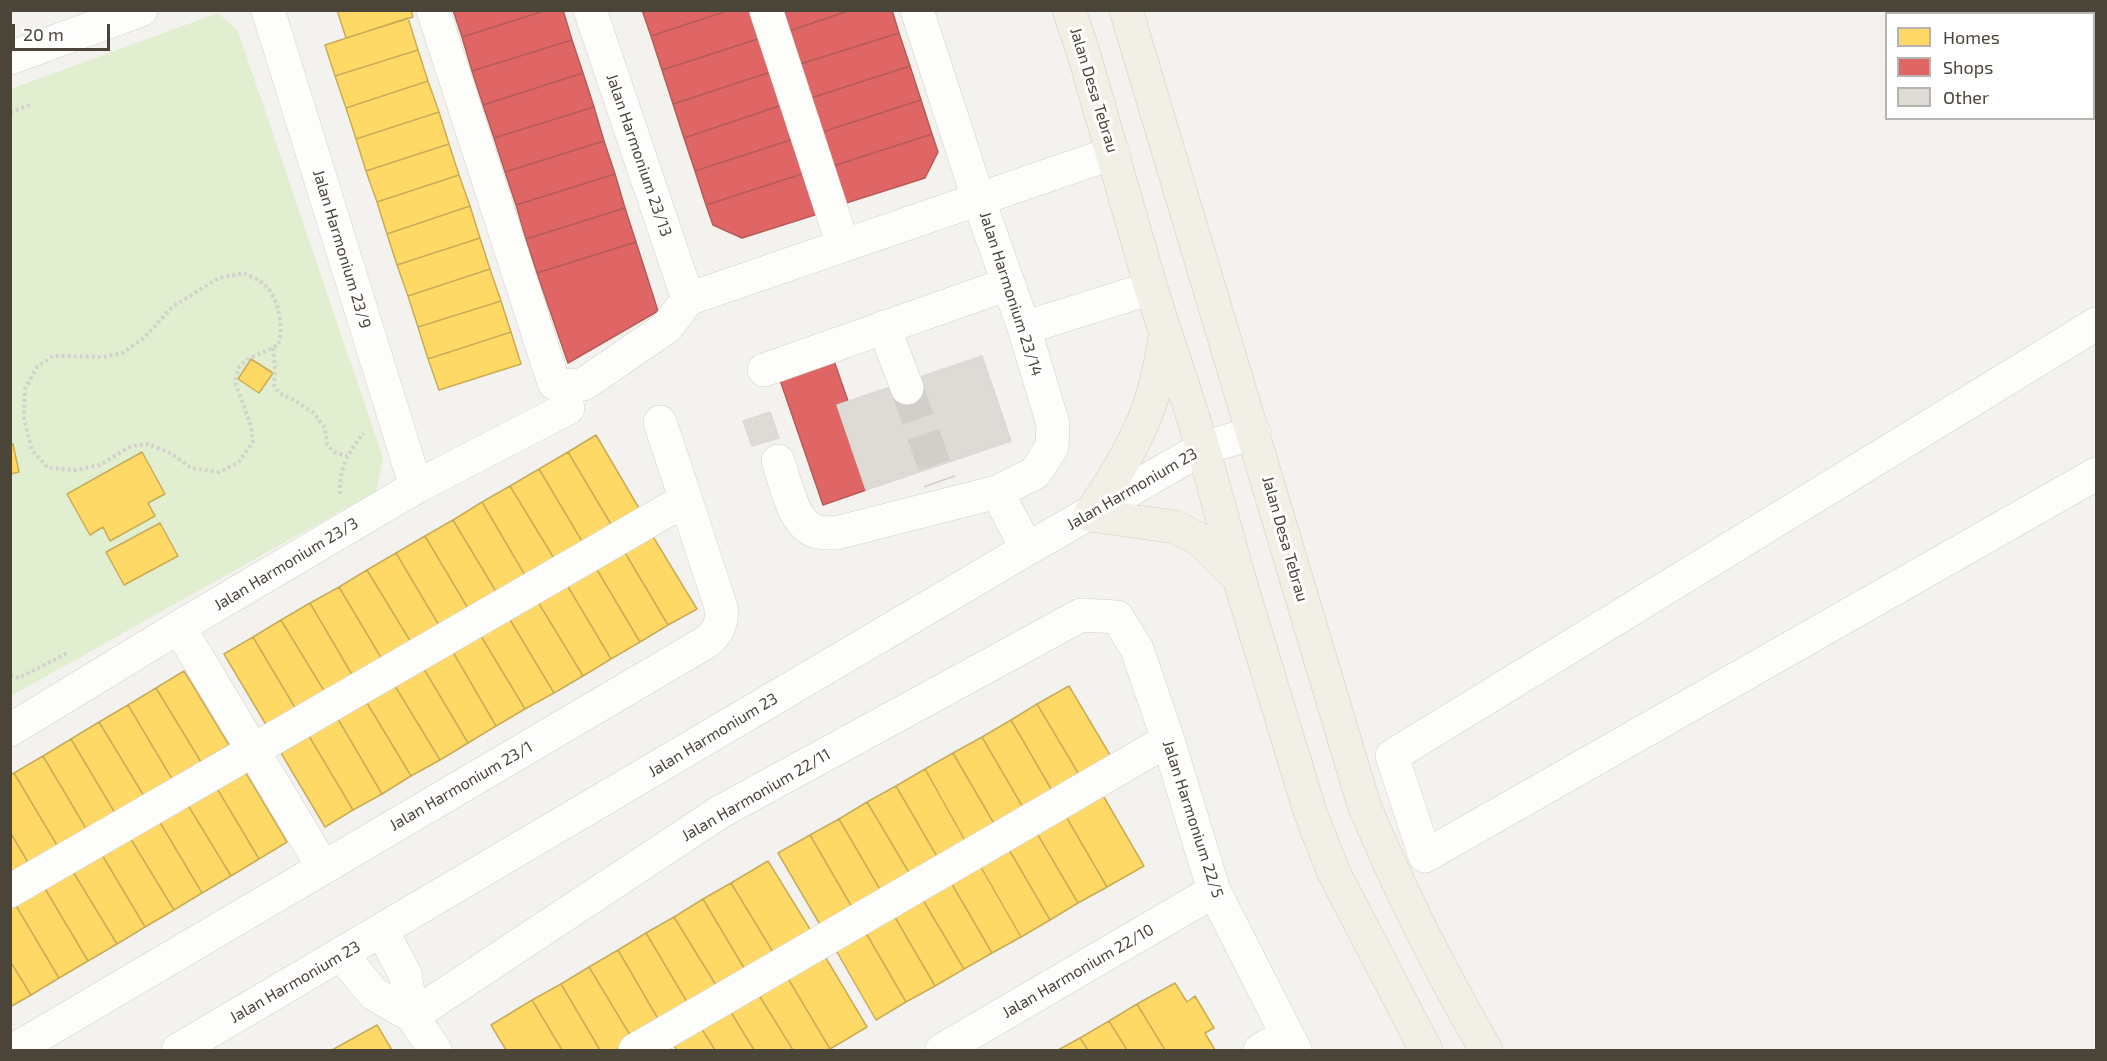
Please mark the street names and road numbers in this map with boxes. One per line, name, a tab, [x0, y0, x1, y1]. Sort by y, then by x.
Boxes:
street label: Jalan Desa Tebrau	[1066, 25, 1122, 155]
street label: Jalan Harmonium 23/13	[602, 71, 676, 239]
street label: Jalan Harmonium 23/9	[309, 167, 375, 331]
street label: Jalan Harmonium 23/14	[975, 209, 1047, 379]
street label: Jalan Harmonium 23	[1063, 444, 1201, 534]
street label: Jalan Desa Tebrau	[1258, 474, 1312, 604]
street label: Jalan Harmonium 23/3	[210, 513, 362, 615]
street label: Jalan Harmonium 23	[645, 689, 781, 781]
street label: Jalan Harmonium 23/1	[386, 737, 536, 835]
street label: Jalan Harmonium 22/5	[1158, 738, 1228, 900]
street label: Jalan Harmonium 22/11	[678, 745, 834, 845]
street label: Jalan Harmonium 22/10	[999, 920, 1157, 1022]
street label: Jalan Harmonium 23	[226, 937, 364, 1027]

